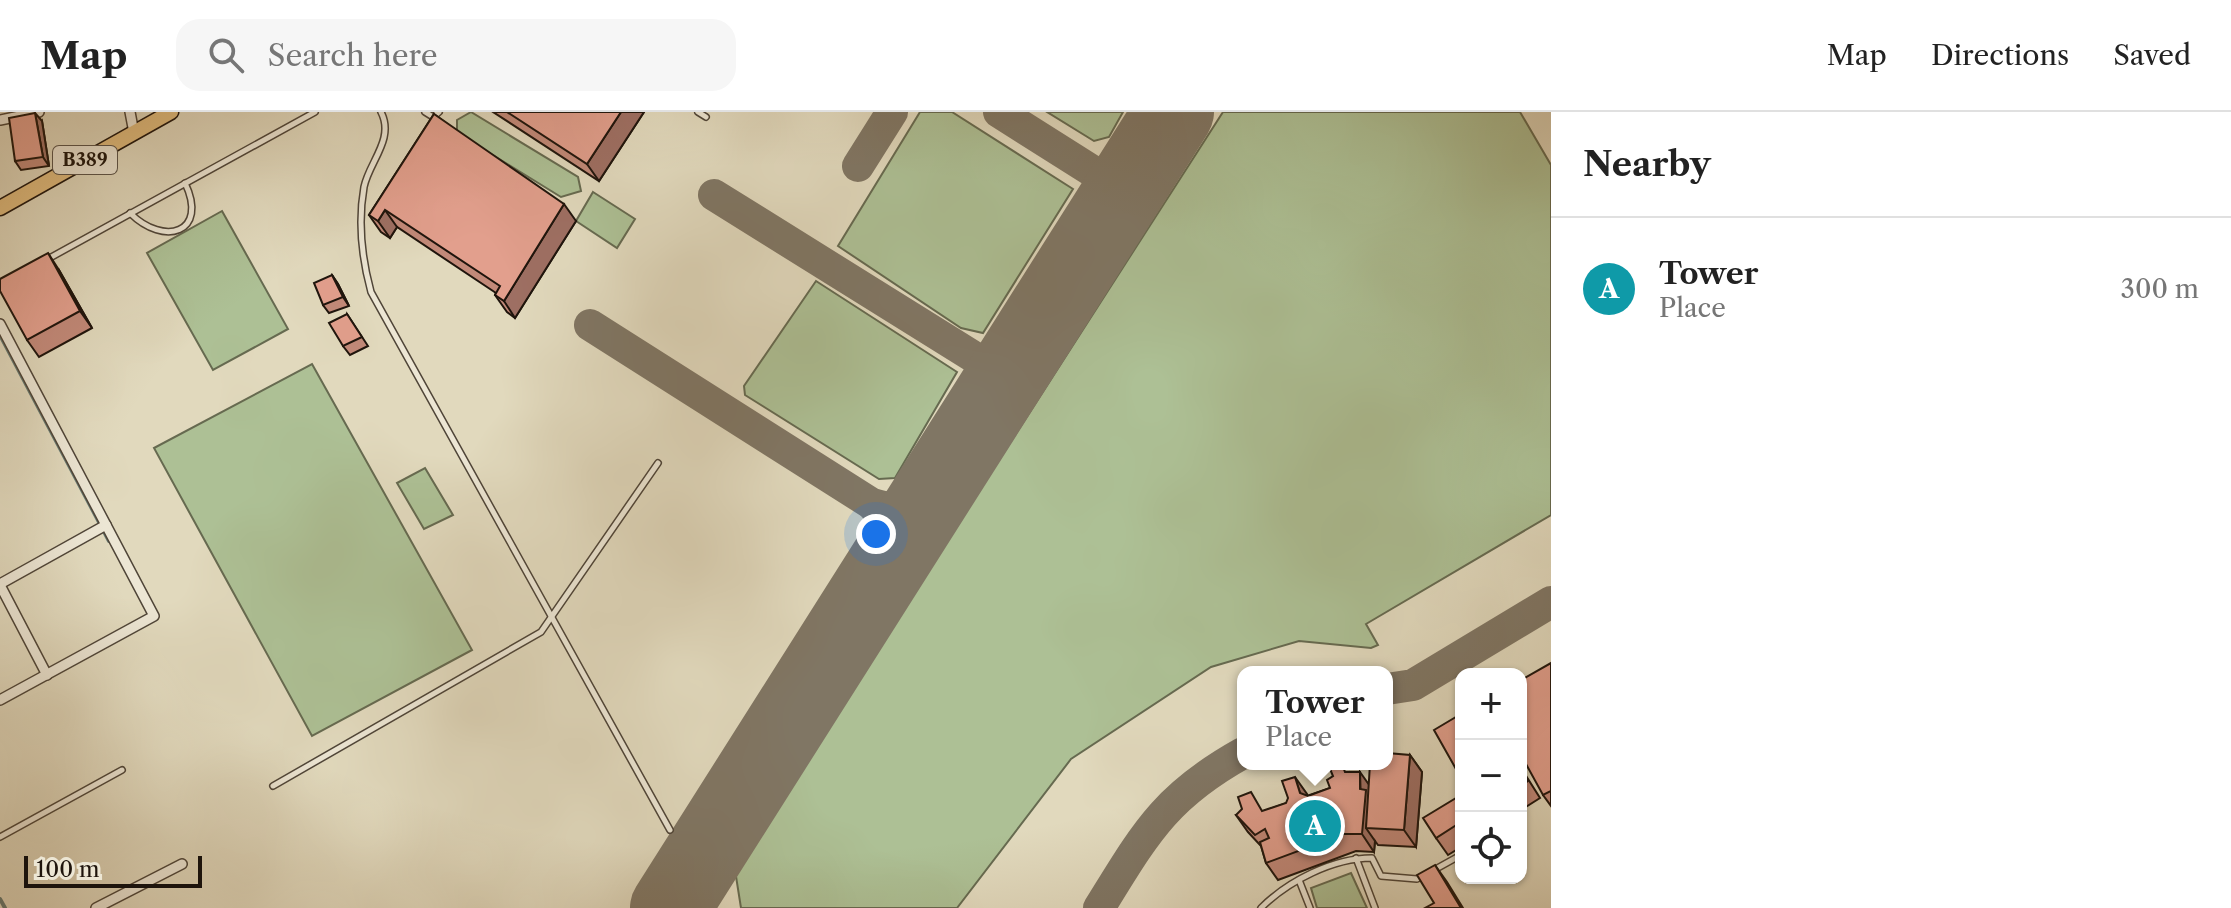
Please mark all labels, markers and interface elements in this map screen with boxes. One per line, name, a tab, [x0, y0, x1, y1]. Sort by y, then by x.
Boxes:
search box	[176, 19, 736, 91]
text: Map	[40, 32, 128, 79]
icon: search	[204, 33, 248, 77]
text: Search here	[268, 37, 438, 74]
text: Map	[1827, 38, 1887, 72]
text: Directions	[1931, 38, 2069, 72]
text: Saved	[2113, 38, 2191, 72]
text: Nearby	[1583, 143, 1711, 185]
road number: B389	[53, 146, 117, 174]
text: Tower	[1659, 255, 1758, 292]
text: A	[1599, 273, 1619, 305]
text: 300 m	[2121, 273, 2199, 305]
text: Place	[1659, 292, 1726, 324]
your location	[856, 514, 896, 554]
popup	[1237, 666, 1393, 770]
map controls	[1455, 668, 1527, 884]
button: +	[1455, 668, 1527, 740]
text: Tower	[1265, 684, 1365, 721]
text: Place	[1265, 721, 1332, 753]
button: −	[1455, 740, 1527, 812]
pin: A	[1289, 796, 1341, 856]
button: locate	[1455, 812, 1527, 884]
scale bar	[24, 852, 202, 888]
text: 100 m	[36, 856, 99, 883]

